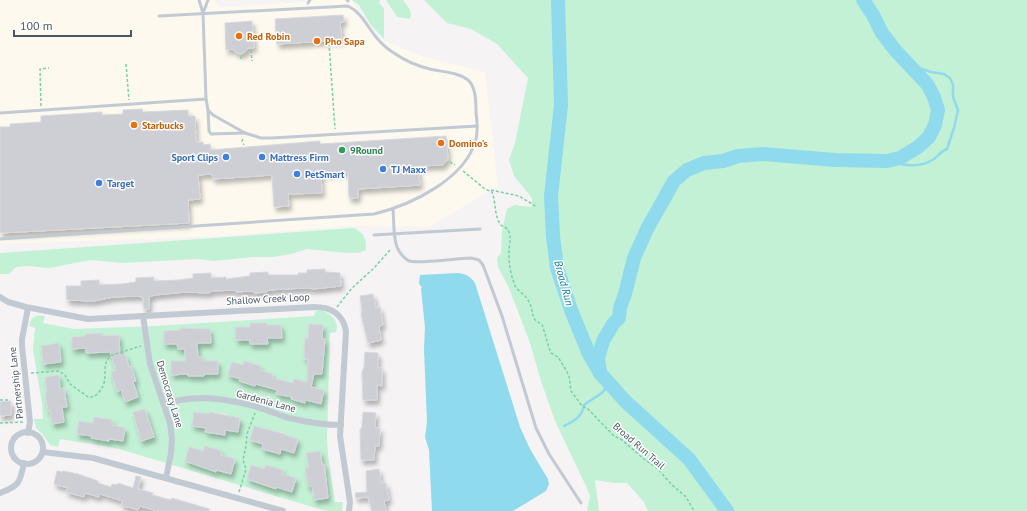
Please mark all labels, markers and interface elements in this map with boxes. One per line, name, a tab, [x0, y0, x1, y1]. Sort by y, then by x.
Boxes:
scale bar	[14, 12, 131, 38]
text: 100 m	[20, 18, 53, 33]
place label: Red Robin	[247, 30, 290, 43]
marker: Red Robin	[234, 31, 244, 41]
place label: Pho Sapa	[325, 35, 365, 48]
marker: Pho Sapa	[312, 36, 322, 46]
place label: Starbucks	[142, 119, 183, 132]
marker: Starbucks	[129, 120, 139, 130]
place label: Domino's	[449, 137, 488, 150]
marker: Domino's	[436, 138, 446, 148]
place label: 9Round	[350, 144, 383, 157]
marker: 9Round	[337, 145, 347, 155]
place label: Sport Clips	[171, 151, 218, 164]
place label: Mattress Firm	[270, 151, 329, 164]
marker: Sport Clips	[221, 152, 231, 162]
marker: Mattress Firm	[257, 152, 267, 162]
place label: TJ Maxx	[391, 163, 427, 176]
marker: TJ Maxx	[378, 164, 388, 174]
place label: PetSmart	[305, 168, 345, 181]
marker: PetSmart	[292, 169, 302, 179]
place label: Target	[107, 177, 135, 190]
marker: Target	[94, 178, 104, 188]
water label: Broad Run	[551, 259, 577, 307]
street label: Shallow Creek Loop	[226, 290, 310, 308]
street label: Partnership Lane	[6, 346, 26, 420]
street label: Democracy Lane	[154, 359, 186, 429]
street label: Gardenia Lane	[235, 387, 297, 415]
street label: Broad Run Trail	[610, 420, 668, 472]

